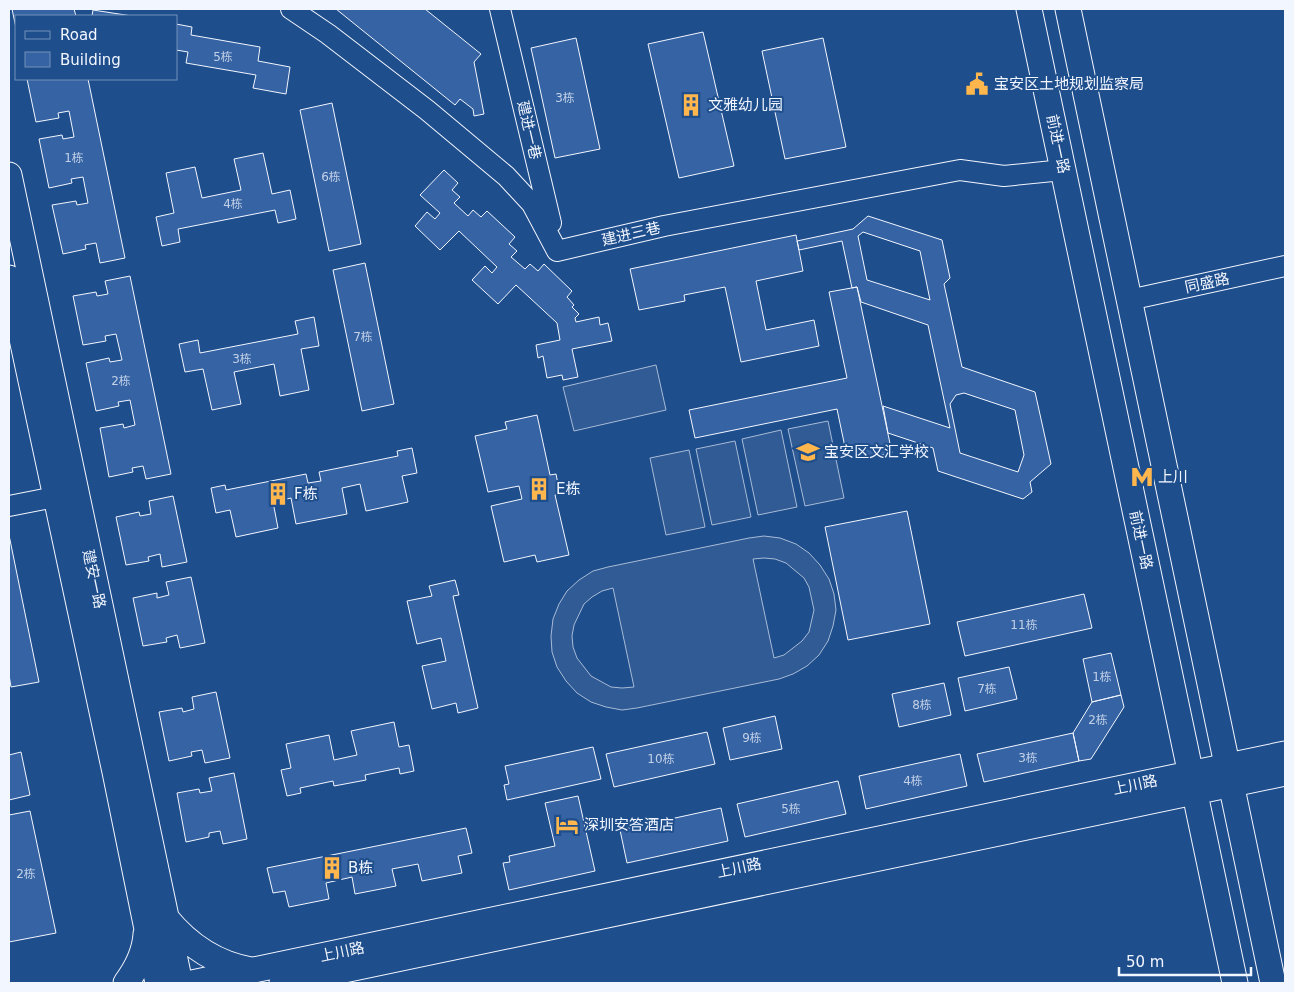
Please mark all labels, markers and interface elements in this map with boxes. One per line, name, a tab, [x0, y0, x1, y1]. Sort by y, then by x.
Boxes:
legend	[15, 15, 178, 80]
text: Road	[60, 26, 98, 44]
house number: 5栋	[213, 50, 233, 64]
text: Building	[60, 51, 121, 69]
public building icon: 宝安区土地规划监察局	[964, 71, 990, 97]
place label: 宝安区土地规划监察局	[994, 75, 1144, 93]
house number: 3栋	[555, 91, 575, 105]
building icon: 文雅幼儿园	[678, 92, 704, 118]
place label: 文雅幼儿园	[708, 96, 783, 114]
street label: 建进一巷	[513, 99, 545, 161]
street label: 前进一路	[1043, 113, 1073, 175]
house number: 1栋	[64, 151, 84, 165]
house number: 6栋	[321, 170, 341, 184]
house number: 4栋	[223, 197, 243, 211]
street label: 建进三巷	[600, 218, 662, 250]
street label: 同盛路	[1183, 270, 1231, 296]
house number: 7栋	[353, 330, 373, 344]
house number: 3栋	[232, 352, 252, 366]
house number: 2栋	[111, 374, 131, 388]
school or university icon: 宝安区文汇学校	[795, 439, 821, 465]
place label: 宝安区文汇学校	[824, 443, 929, 461]
metro station icon: 上川	[1129, 464, 1155, 490]
place label: 上川	[1158, 468, 1188, 486]
building icon: E栋	[526, 476, 552, 502]
place label: E栋	[556, 480, 580, 498]
building icon: F栋	[265, 481, 291, 507]
place label: F栋	[294, 485, 318, 503]
street label: 前进一路	[1126, 509, 1156, 571]
street label: 建安一路	[79, 548, 109, 610]
house number: 11栋	[1010, 618, 1038, 632]
house number: 1栋	[1092, 670, 1112, 684]
house number: 7栋	[977, 682, 997, 696]
house number: 8栋	[912, 698, 932, 712]
house number: 2栋	[1088, 713, 1108, 727]
house number: 9栋	[742, 731, 762, 745]
house number: 3栋	[1018, 751, 1038, 765]
house number: 10栋	[647, 752, 675, 766]
street label: 上川路	[1111, 772, 1159, 798]
house number: 4栋	[903, 774, 923, 788]
house number: 5栋	[781, 802, 801, 816]
hotel icon: 深圳安答酒店	[554, 812, 580, 838]
place label: 深圳安答酒店	[584, 816, 674, 834]
building icon: B栋	[319, 855, 345, 881]
street label: 上川路	[715, 855, 763, 881]
place label: B栋	[348, 859, 373, 877]
house number: 2栋	[16, 867, 36, 881]
street label: 上川路	[318, 939, 366, 965]
scale bar	[1119, 944, 1252, 976]
text: 50 m	[1126, 953, 1164, 971]

